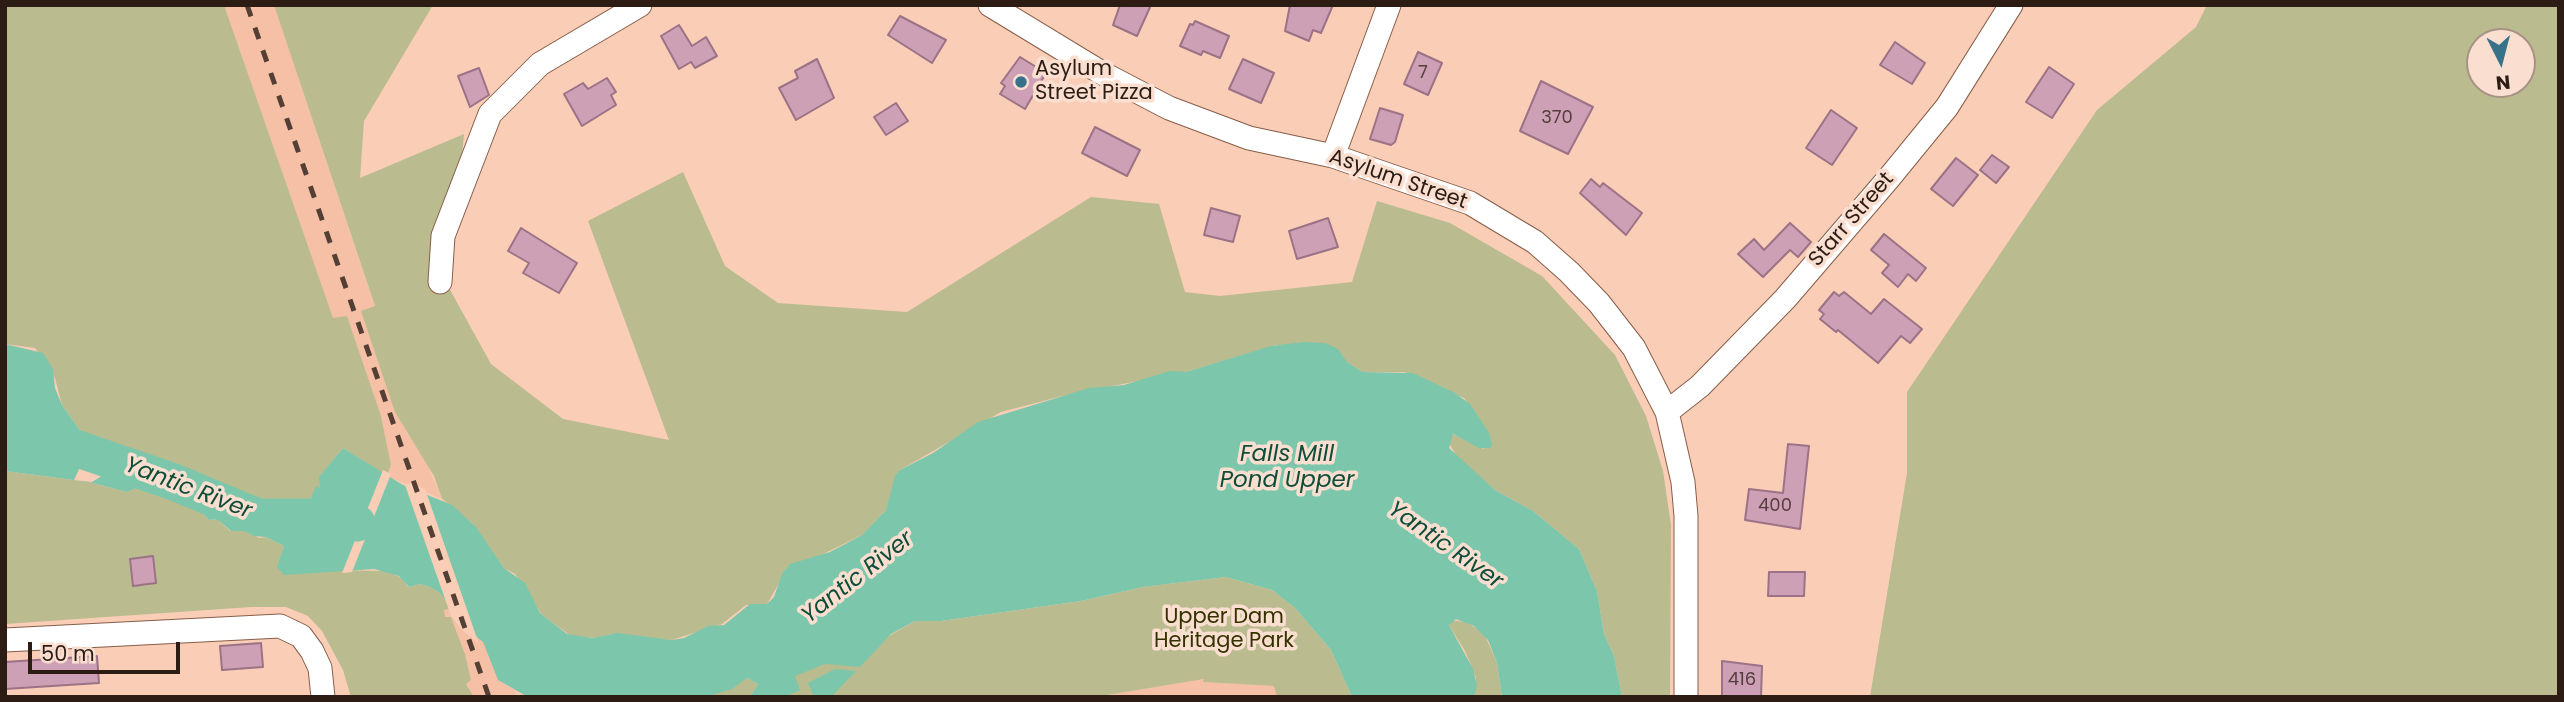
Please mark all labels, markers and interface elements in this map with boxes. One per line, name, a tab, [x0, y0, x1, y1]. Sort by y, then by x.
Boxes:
north arrow	[2466, 28, 2536, 98]
place label: Asylum Street Pizza	[1035, 57, 1153, 107]
house number: 7	[1418, 62, 1428, 84]
text: N	[2495, 68, 2512, 97]
marker: Asylum Street Pizza	[1013, 74, 1029, 90]
house number: 370	[1541, 107, 1573, 129]
street label: Asylum Street	[1326, 145, 1470, 215]
street label: Starr Street	[1804, 168, 1900, 272]
water label: Falls Mill Pond Upper	[1220, 441, 1354, 495]
water label: Yantic River	[121, 452, 255, 526]
house number: 400	[1758, 495, 1792, 517]
water label: Yantic River	[1382, 496, 1508, 596]
water label: Yantic River	[797, 526, 919, 630]
park label: Upper Dam Heritage Park	[1154, 605, 1294, 655]
scale bar	[32, 628, 184, 672]
text: 50 m	[41, 639, 95, 668]
house number: 416	[1728, 669, 1756, 691]

